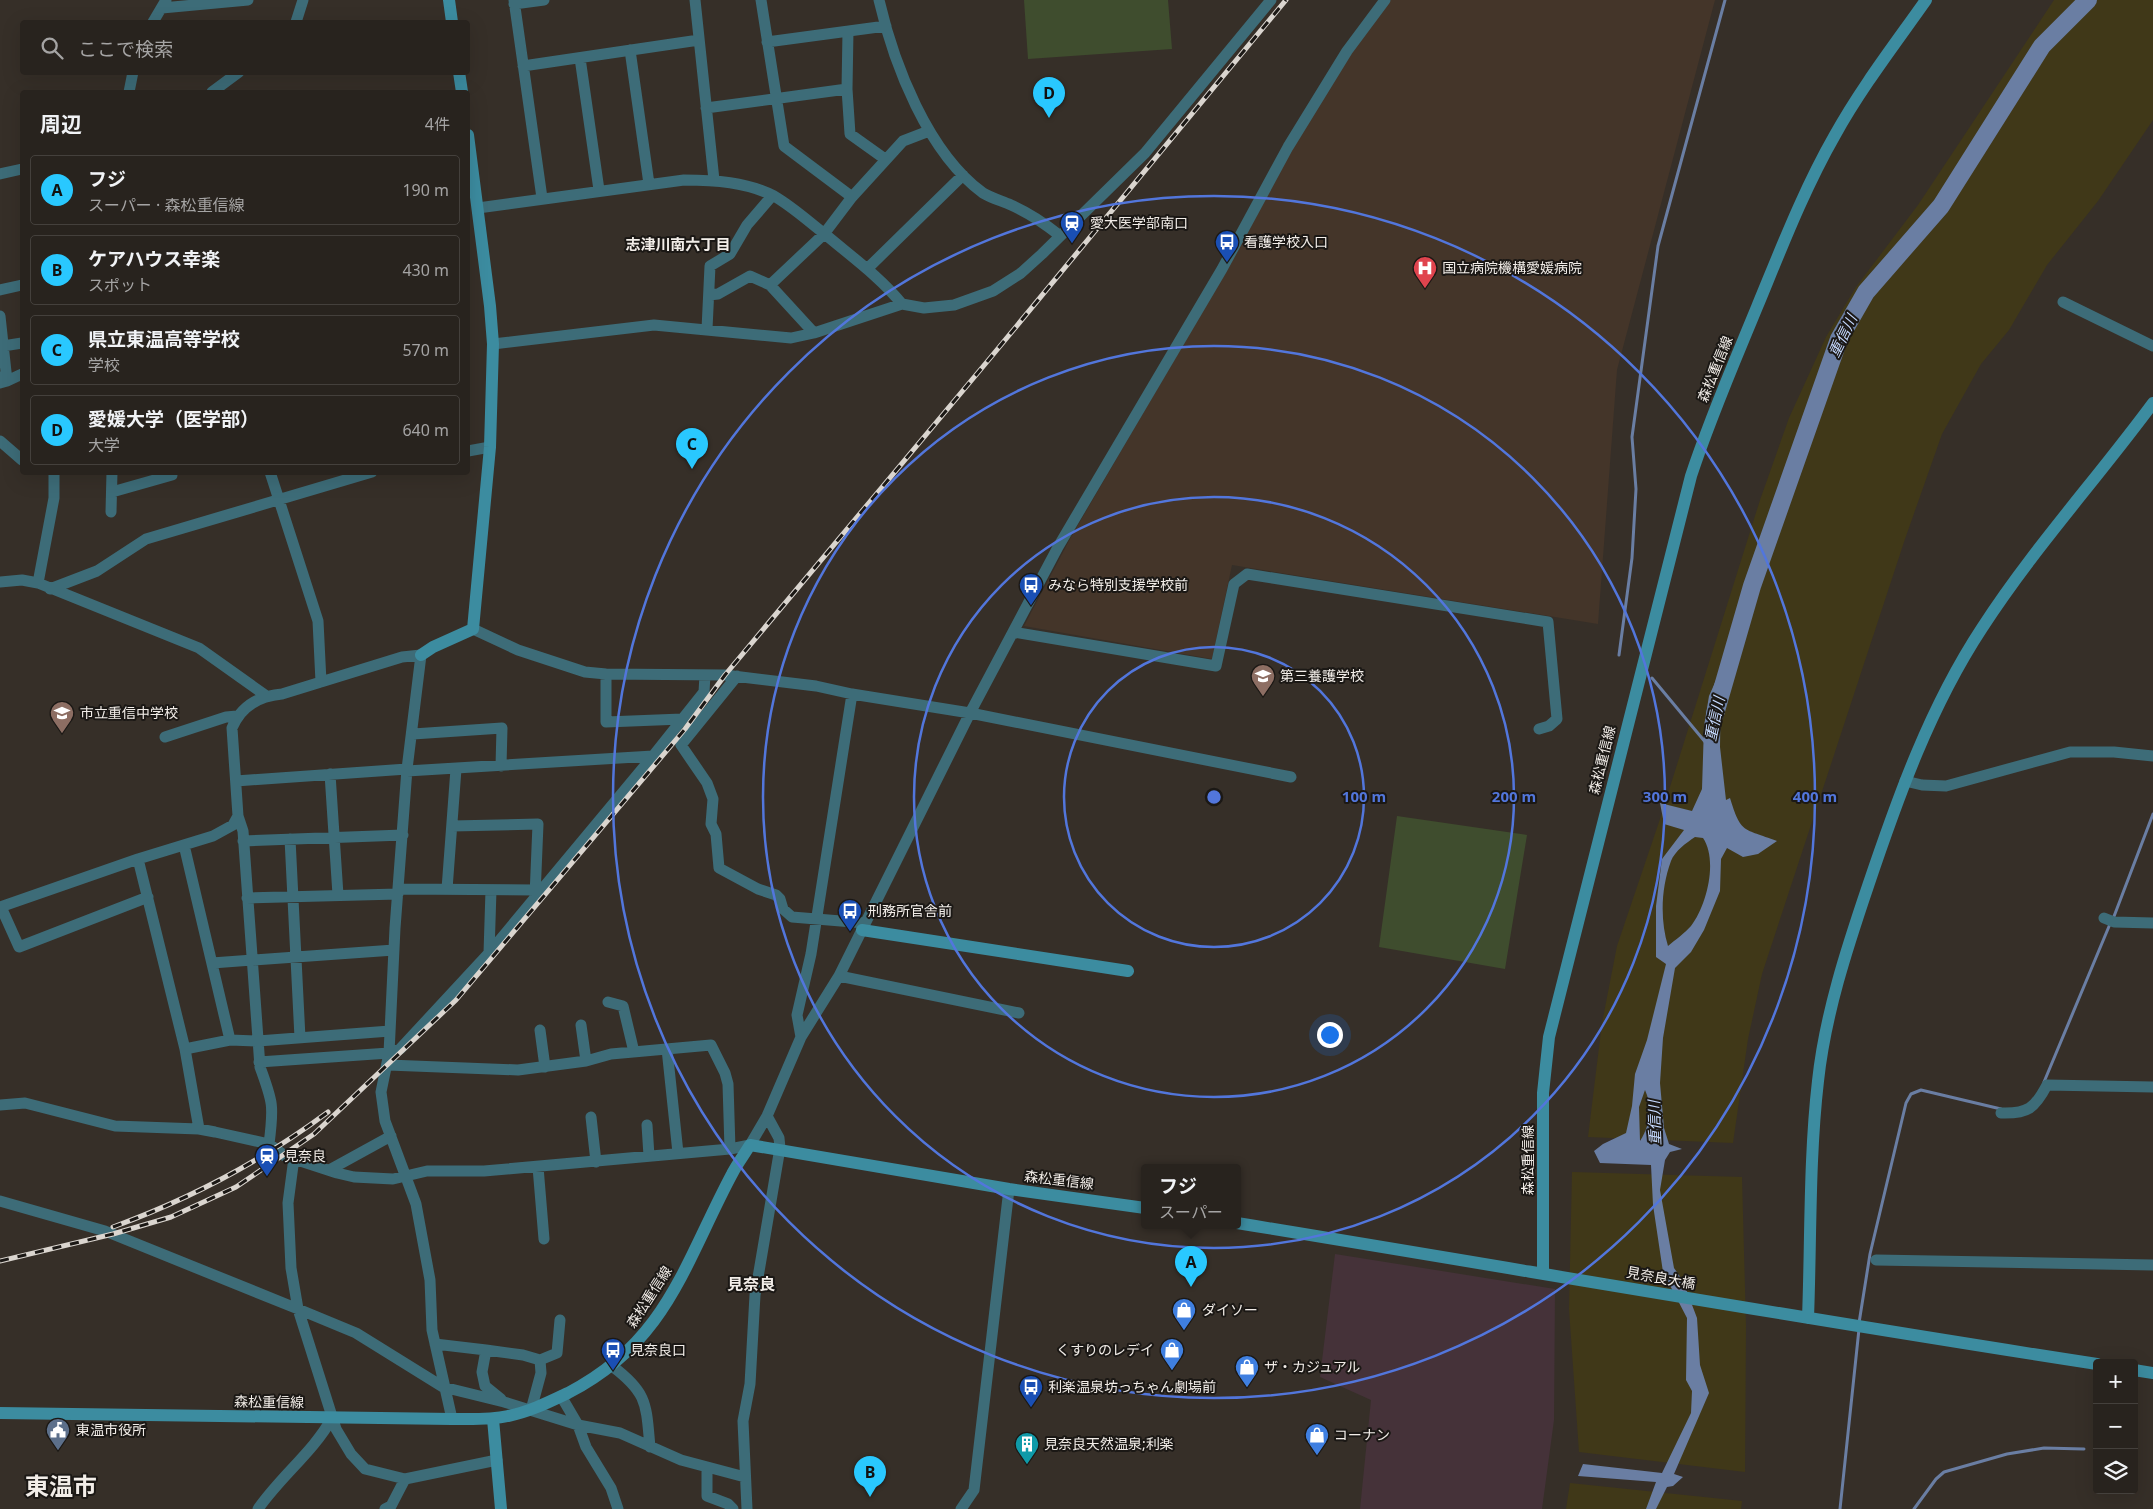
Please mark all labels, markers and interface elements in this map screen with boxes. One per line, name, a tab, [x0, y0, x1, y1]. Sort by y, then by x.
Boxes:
search box	[20, 20, 470, 75]
icon: search	[38, 34, 66, 62]
text: ここで検索	[78, 36, 173, 62]
pin: D	[1033, 77, 1065, 118]
text: 周辺	[40, 110, 82, 138]
text: 4件	[425, 113, 450, 135]
text: フジ	[88, 166, 126, 192]
text: A	[51, 179, 63, 201]
text: 190 m	[402, 179, 449, 201]
text: スーパー · 森松重信線	[88, 194, 244, 216]
station icon: 愛大医学部南口	[1059, 210, 1085, 244]
place label: 愛大医学部南口	[1090, 213, 1188, 232]
bus stop icon: 看護学校入口	[1214, 229, 1240, 263]
place label: 看護学校入口	[1244, 232, 1328, 251]
district label: 志津川南六丁目	[625, 234, 731, 254]
text: ケアハウス幸楽	[88, 246, 220, 272]
hospital icon: 国立病院機構愛媛病院	[1412, 255, 1438, 289]
place label: 国立病院機構愛媛病院	[1442, 258, 1582, 277]
text: B	[52, 259, 62, 281]
text: 430 m	[402, 259, 449, 281]
text: スポット	[88, 274, 152, 296]
water label: 重信川	[1823, 309, 1862, 360]
text: 県立東温高等学校	[88, 326, 240, 352]
street label: 森松重信線	[1693, 333, 1736, 405]
text: C	[52, 339, 62, 361]
text: 570 m	[402, 339, 449, 361]
text: 学校	[88, 354, 120, 376]
text: 愛媛大学（医学部）	[88, 406, 259, 432]
text: D	[51, 419, 63, 441]
text: 640 m	[402, 419, 449, 441]
pin: C	[676, 428, 708, 469]
text: 大学	[88, 434, 120, 456]
bus stop icon: みなら特別支援学校前	[1018, 572, 1044, 606]
place label: みなら特別支援学校前	[1048, 575, 1188, 594]
school or university icon: 第三養護学校	[1250, 663, 1276, 697]
place label: 第三養護学校	[1280, 666, 1364, 685]
water label: 重信川	[1700, 693, 1729, 743]
school or university icon: 市立重信中学校	[49, 700, 75, 734]
place label: 市立重信中学校	[80, 703, 178, 722]
street label: 森松重信線	[1584, 724, 1619, 796]
text: 100 m	[1342, 786, 1386, 806]
text: 200 m	[1492, 786, 1536, 806]
text: 300 m	[1643, 786, 1687, 806]
text: 400 m	[1793, 786, 1837, 806]
centre of rings	[1205, 788, 1223, 806]
bus stop icon: 刑務所官舎前	[837, 898, 863, 932]
place label: 刑務所官舎前	[868, 901, 952, 920]
your location	[1317, 1022, 1343, 1048]
water label: 重信川	[1643, 1098, 1665, 1146]
street label: 森松重信線	[1518, 1125, 1537, 1195]
station icon: 見奈良	[254, 1143, 280, 1177]
place label: 見奈良	[284, 1146, 326, 1165]
popup	[1141, 1164, 1241, 1229]
street label: 森松重信線	[1023, 1166, 1095, 1193]
text: フジ	[1159, 1173, 1197, 1199]
text: スーパー	[1159, 1201, 1223, 1223]
pin: A	[1175, 1246, 1207, 1287]
street label: 森松重信線	[622, 1262, 676, 1331]
street label: 見奈良大橋	[1625, 1262, 1697, 1293]
district label: 見奈良	[727, 1273, 775, 1295]
shop icon: ダイソー	[1171, 1297, 1197, 1331]
place label: ダイソー	[1202, 1300, 1258, 1319]
bus stop icon: 見奈良口	[600, 1337, 626, 1371]
shop icon: くすりのレデイ	[1159, 1337, 1185, 1371]
place label: 見奈良口	[630, 1340, 686, 1359]
place label: くすりのレデイ	[1056, 1340, 1154, 1359]
shop icon: ザ・カジュアル	[1234, 1354, 1260, 1388]
place label: ザ・カジュアル	[1264, 1357, 1361, 1376]
map controls	[2093, 1359, 2138, 1494]
button: +	[2093, 1359, 2138, 1404]
bus stop icon: 利楽温泉坊っちゃん劇場前	[1018, 1374, 1044, 1408]
place label: 利楽温泉坊っちゃん劇場前	[1048, 1377, 1216, 1396]
street label: 森松重信線	[234, 1391, 304, 1412]
button: −	[2093, 1404, 2138, 1449]
public building icon: 東温市役所	[45, 1417, 71, 1451]
place label: 東温市役所	[76, 1420, 146, 1439]
shop icon: コーナン	[1304, 1422, 1330, 1456]
place label: コーナン	[1334, 1425, 1390, 1444]
building icon: 見奈良天然温泉;利楽	[1014, 1431, 1040, 1465]
place label: 見奈良天然温泉;利楽	[1044, 1434, 1174, 1453]
button: layers	[2093, 1449, 2138, 1494]
pin: B	[854, 1456, 886, 1497]
district label: 東温市	[25, 1469, 97, 1502]

